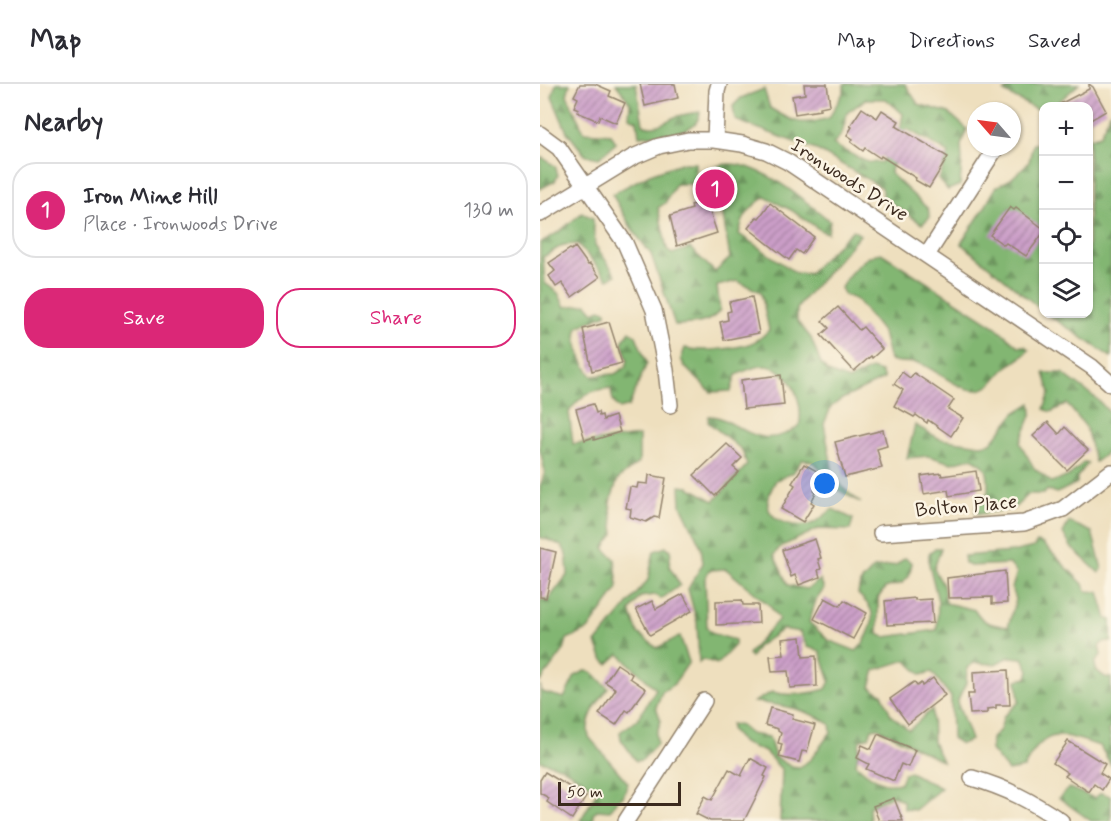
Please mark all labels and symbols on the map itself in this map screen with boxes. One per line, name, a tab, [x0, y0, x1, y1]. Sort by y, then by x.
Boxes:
north arrow	[967, 102, 1021, 156]
street label: Ironwoods Drive	[785, 132, 913, 228]
pin: 1	[696, 166, 735, 212]
your location	[810, 469, 839, 498]
street label: Bolton Place	[914, 489, 1018, 524]
scale bar	[558, 779, 681, 806]

